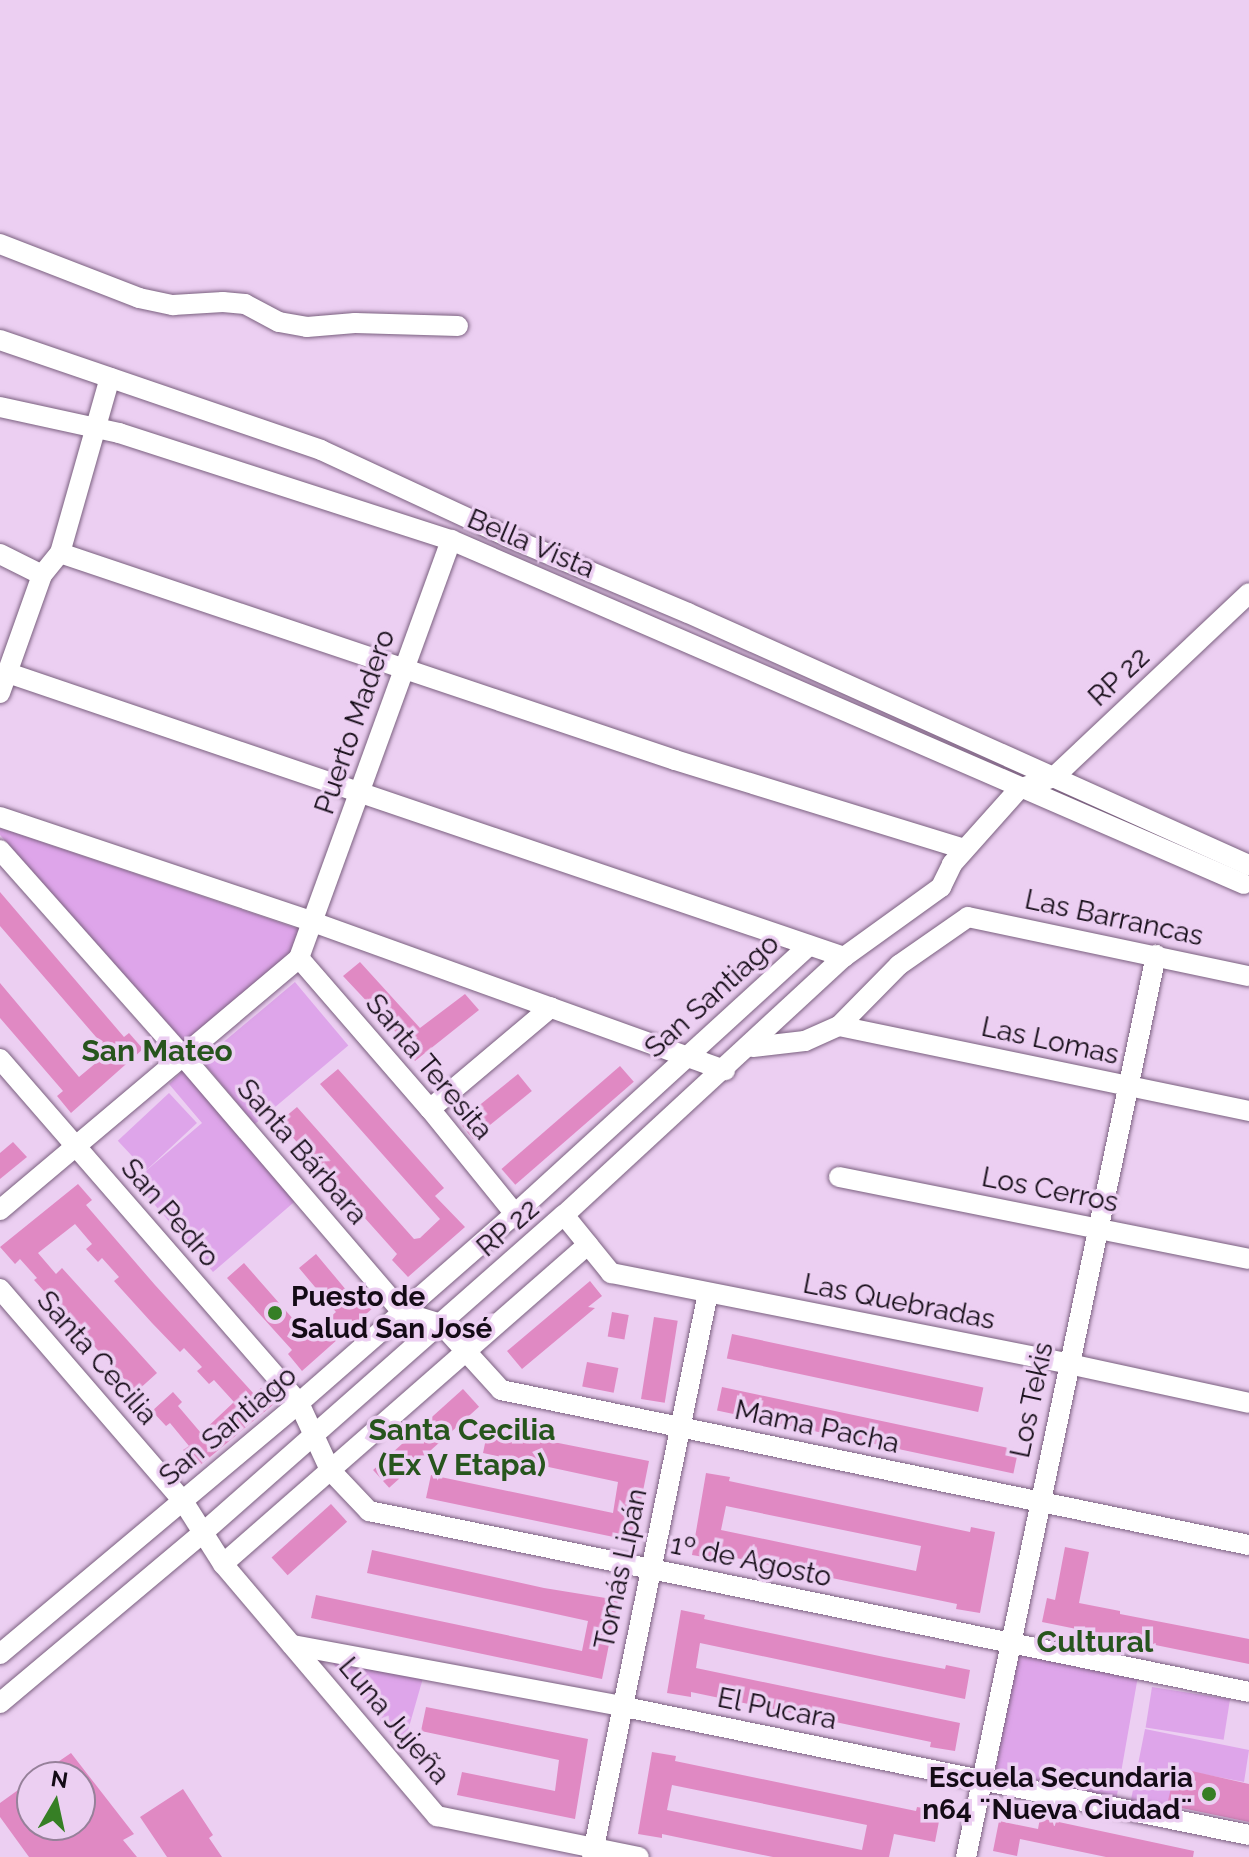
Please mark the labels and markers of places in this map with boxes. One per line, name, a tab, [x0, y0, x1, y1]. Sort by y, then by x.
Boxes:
place label: Puesto de Salud San José	[291, 1280, 493, 1346]
marker: Puesto de Salud San José	[266, 1304, 284, 1322]
place label: Escuela Secundaria n64 ¨Nueva Ciudad¨	[922, 1761, 1193, 1827]
marker: Escuela Secundaria n64 ¨Nueva Ciudad¨	[1200, 1785, 1218, 1803]

